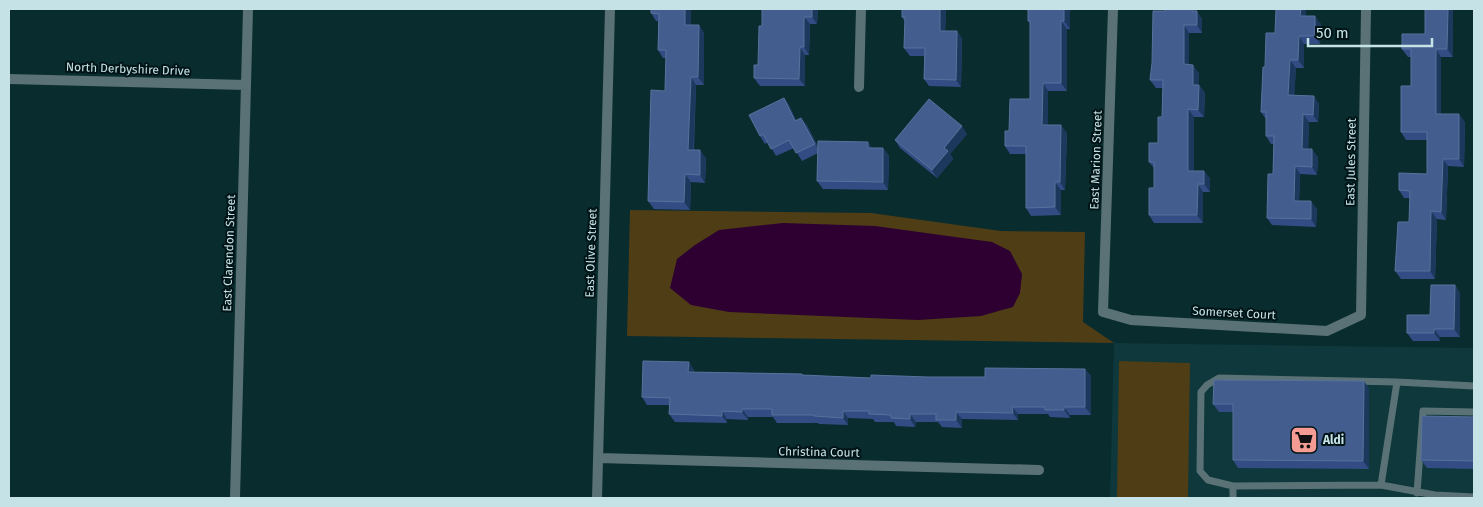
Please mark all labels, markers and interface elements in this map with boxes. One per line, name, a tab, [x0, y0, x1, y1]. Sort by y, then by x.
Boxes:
scale bar	[1308, 15, 1432, 47]
text: 50 m	[1316, 24, 1349, 42]
street label: North Derbyshire Drive	[66, 60, 190, 78]
street label: East Marion Street	[1087, 109, 1105, 210]
street label: East Jules Street	[1343, 117, 1359, 206]
street label: East Clarendon Street	[220, 194, 238, 312]
street label: East Olive Street	[582, 208, 600, 298]
street label: Somerset Court	[1192, 304, 1277, 322]
supermarket icon: Aldi	[1289, 425, 1319, 455]
place label: Aldi	[1322, 433, 1344, 447]
street label: Christina Court	[778, 444, 860, 460]

